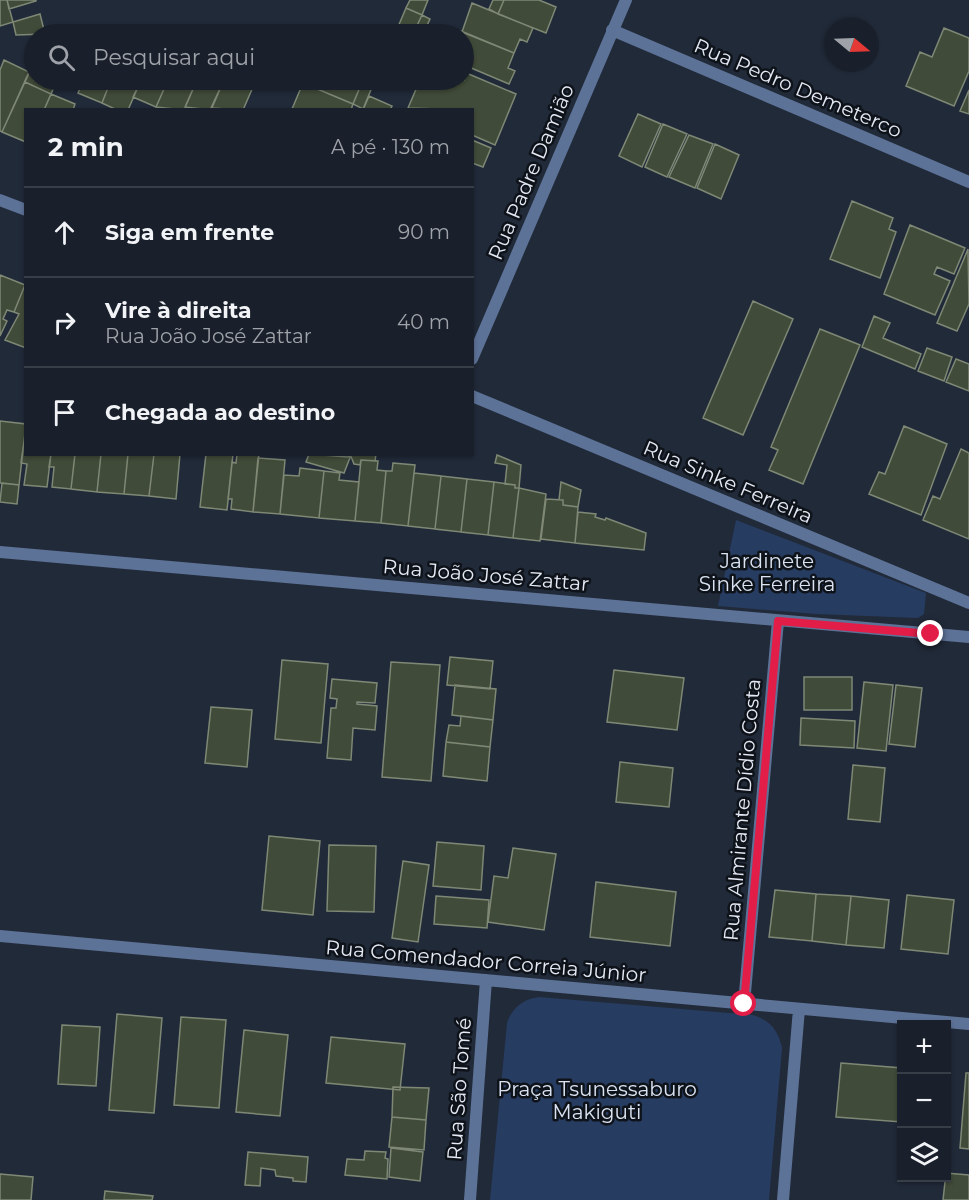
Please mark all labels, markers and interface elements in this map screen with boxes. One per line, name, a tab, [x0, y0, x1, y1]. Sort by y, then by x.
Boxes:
north arrow	[825, 18, 879, 72]
search box	[24, 24, 474, 90]
street label: Rua Pedro Demeterco	[691, 33, 905, 143]
icon: search	[45, 41, 78, 74]
text: Pesquisar aqui	[93, 44, 255, 71]
street label: Rua Padre Damião	[483, 80, 579, 264]
text: 2 min	[48, 131, 124, 163]
text: A pé · 130 m	[331, 135, 450, 159]
icon: ahead	[48, 216, 81, 249]
text: Siga em frente	[105, 219, 274, 246]
text: 90 m	[398, 220, 450, 244]
text: Vire à direita	[105, 297, 252, 324]
icon: right	[48, 306, 81, 339]
text: 40 m	[397, 310, 450, 334]
text: Rua João José Zattar	[105, 324, 312, 348]
icon: arrive	[48, 396, 81, 429]
text: Chegada ao destino	[105, 399, 335, 426]
street label: Rua Sinke Ferreira	[640, 435, 816, 529]
park label: Jardinete Sinke Ferreira	[699, 549, 835, 596]
street label: Rua João José Zattar	[382, 554, 590, 596]
route end	[917, 620, 943, 646]
street label: Rua Almirante Dídio Costa	[719, 678, 765, 942]
street label: Rua Comendador Correia Júnior	[325, 935, 647, 987]
route start	[730, 990, 756, 1016]
street label: Rua São Tomé	[442, 1017, 476, 1161]
map controls	[897, 1020, 951, 1182]
button: +	[897, 1020, 951, 1074]
button: −	[897, 1074, 951, 1128]
park label: Praça Tsunessaburo Makiguti	[497, 1077, 697, 1124]
button: layers	[897, 1128, 951, 1182]

